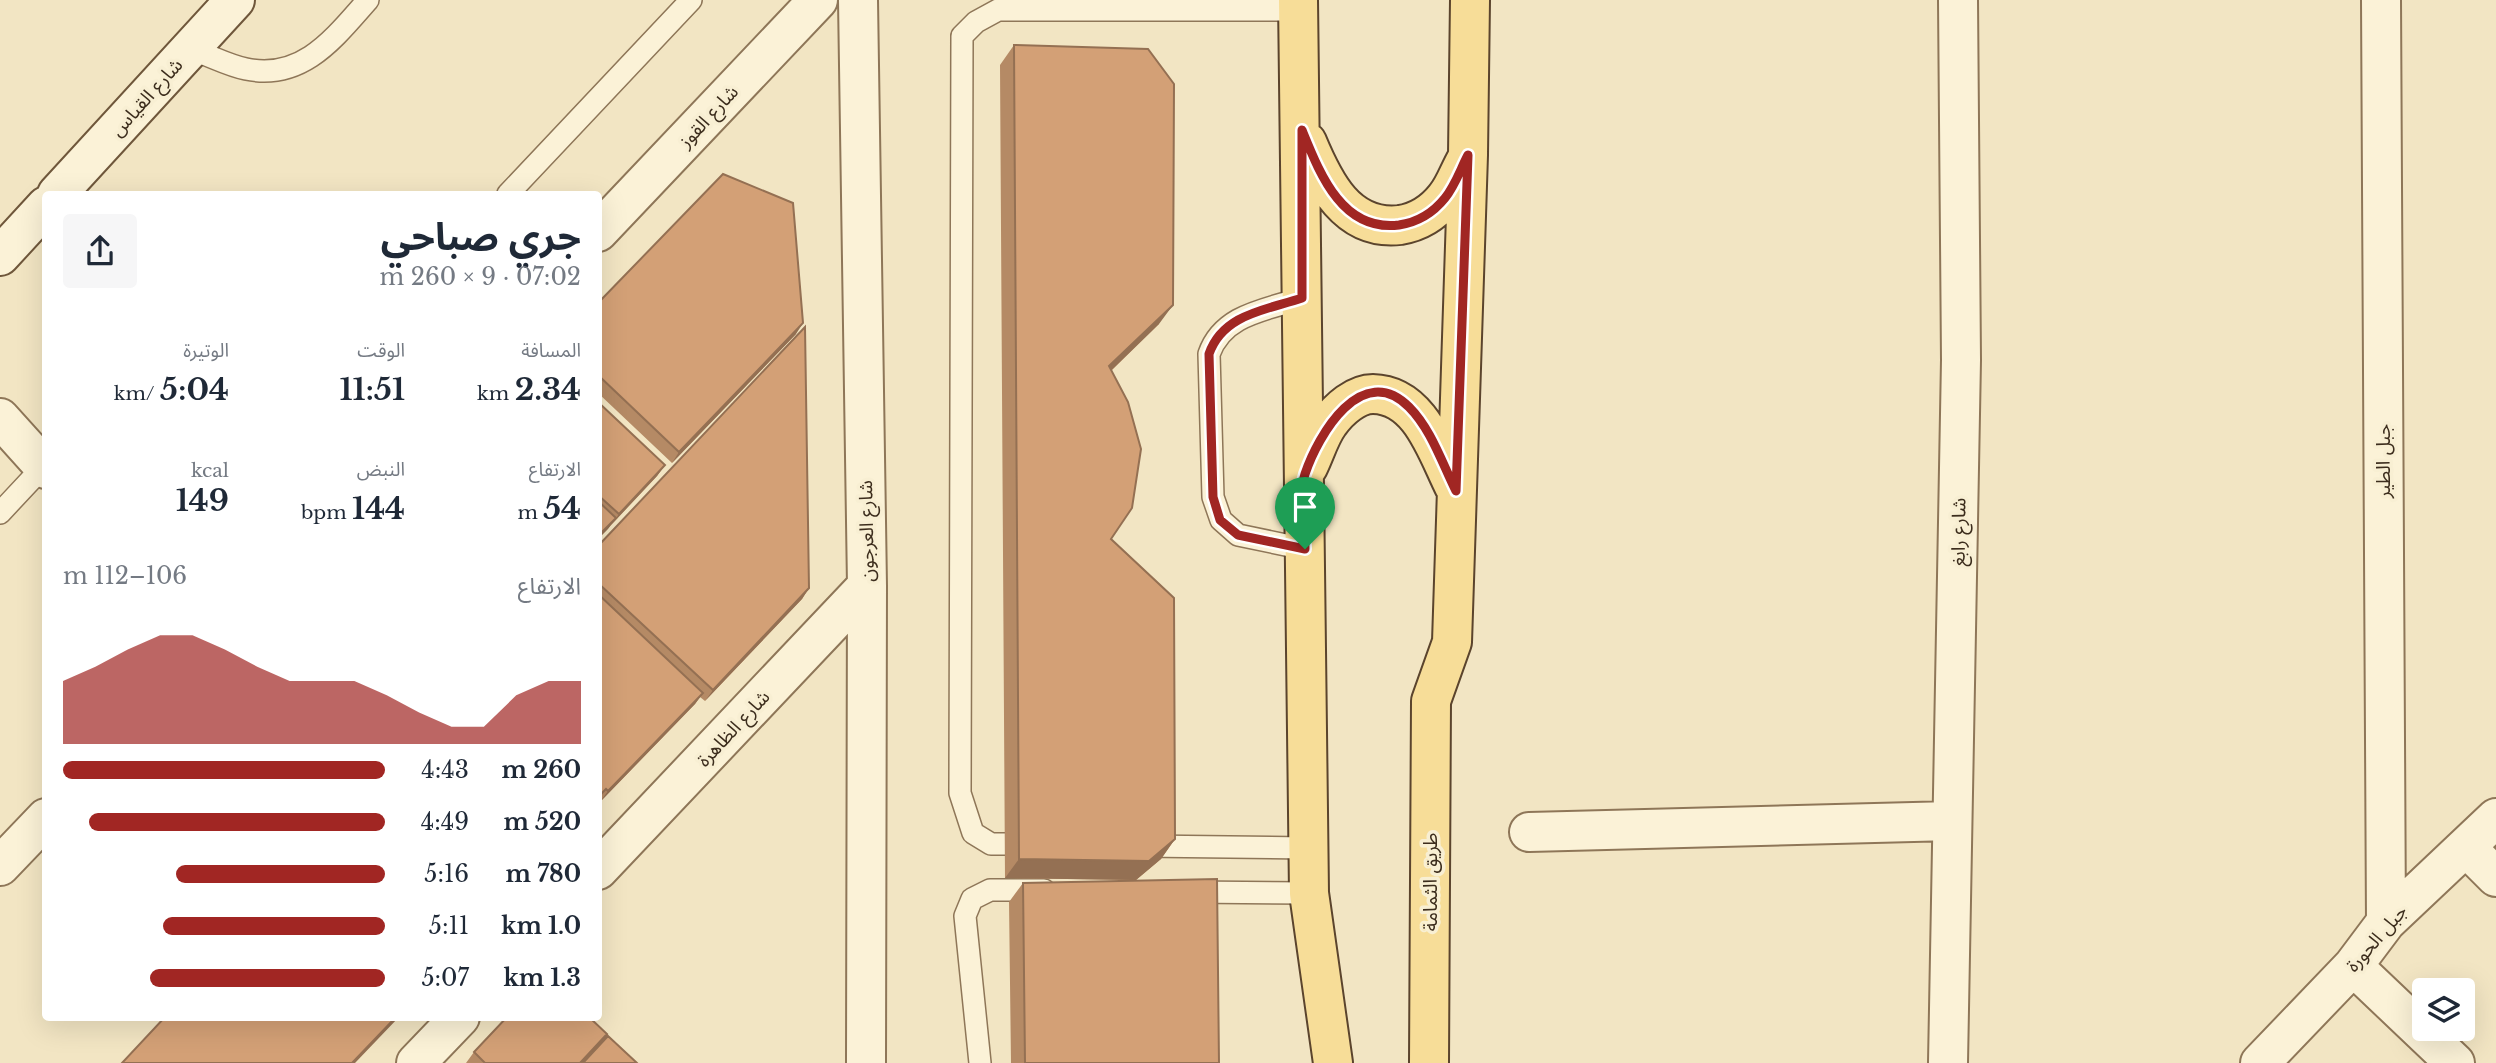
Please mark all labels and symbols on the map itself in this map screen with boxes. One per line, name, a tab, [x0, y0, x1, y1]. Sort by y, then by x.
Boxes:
street label: شارع القياس	[105, 54, 189, 142]
street label: شارع القوز	[673, 80, 745, 155]
street label: جبل الطير	[2372, 424, 2395, 499]
pin	[1275, 477, 1335, 549]
street label: شارع العرجون	[854, 480, 881, 582]
street label: شارع رابغ	[1946, 497, 1974, 567]
street label: شارع الظاهرة	[692, 685, 776, 773]
street label: طريق الثمامة	[1419, 833, 1442, 931]
street label: جبل الحورة	[2341, 900, 2412, 977]

